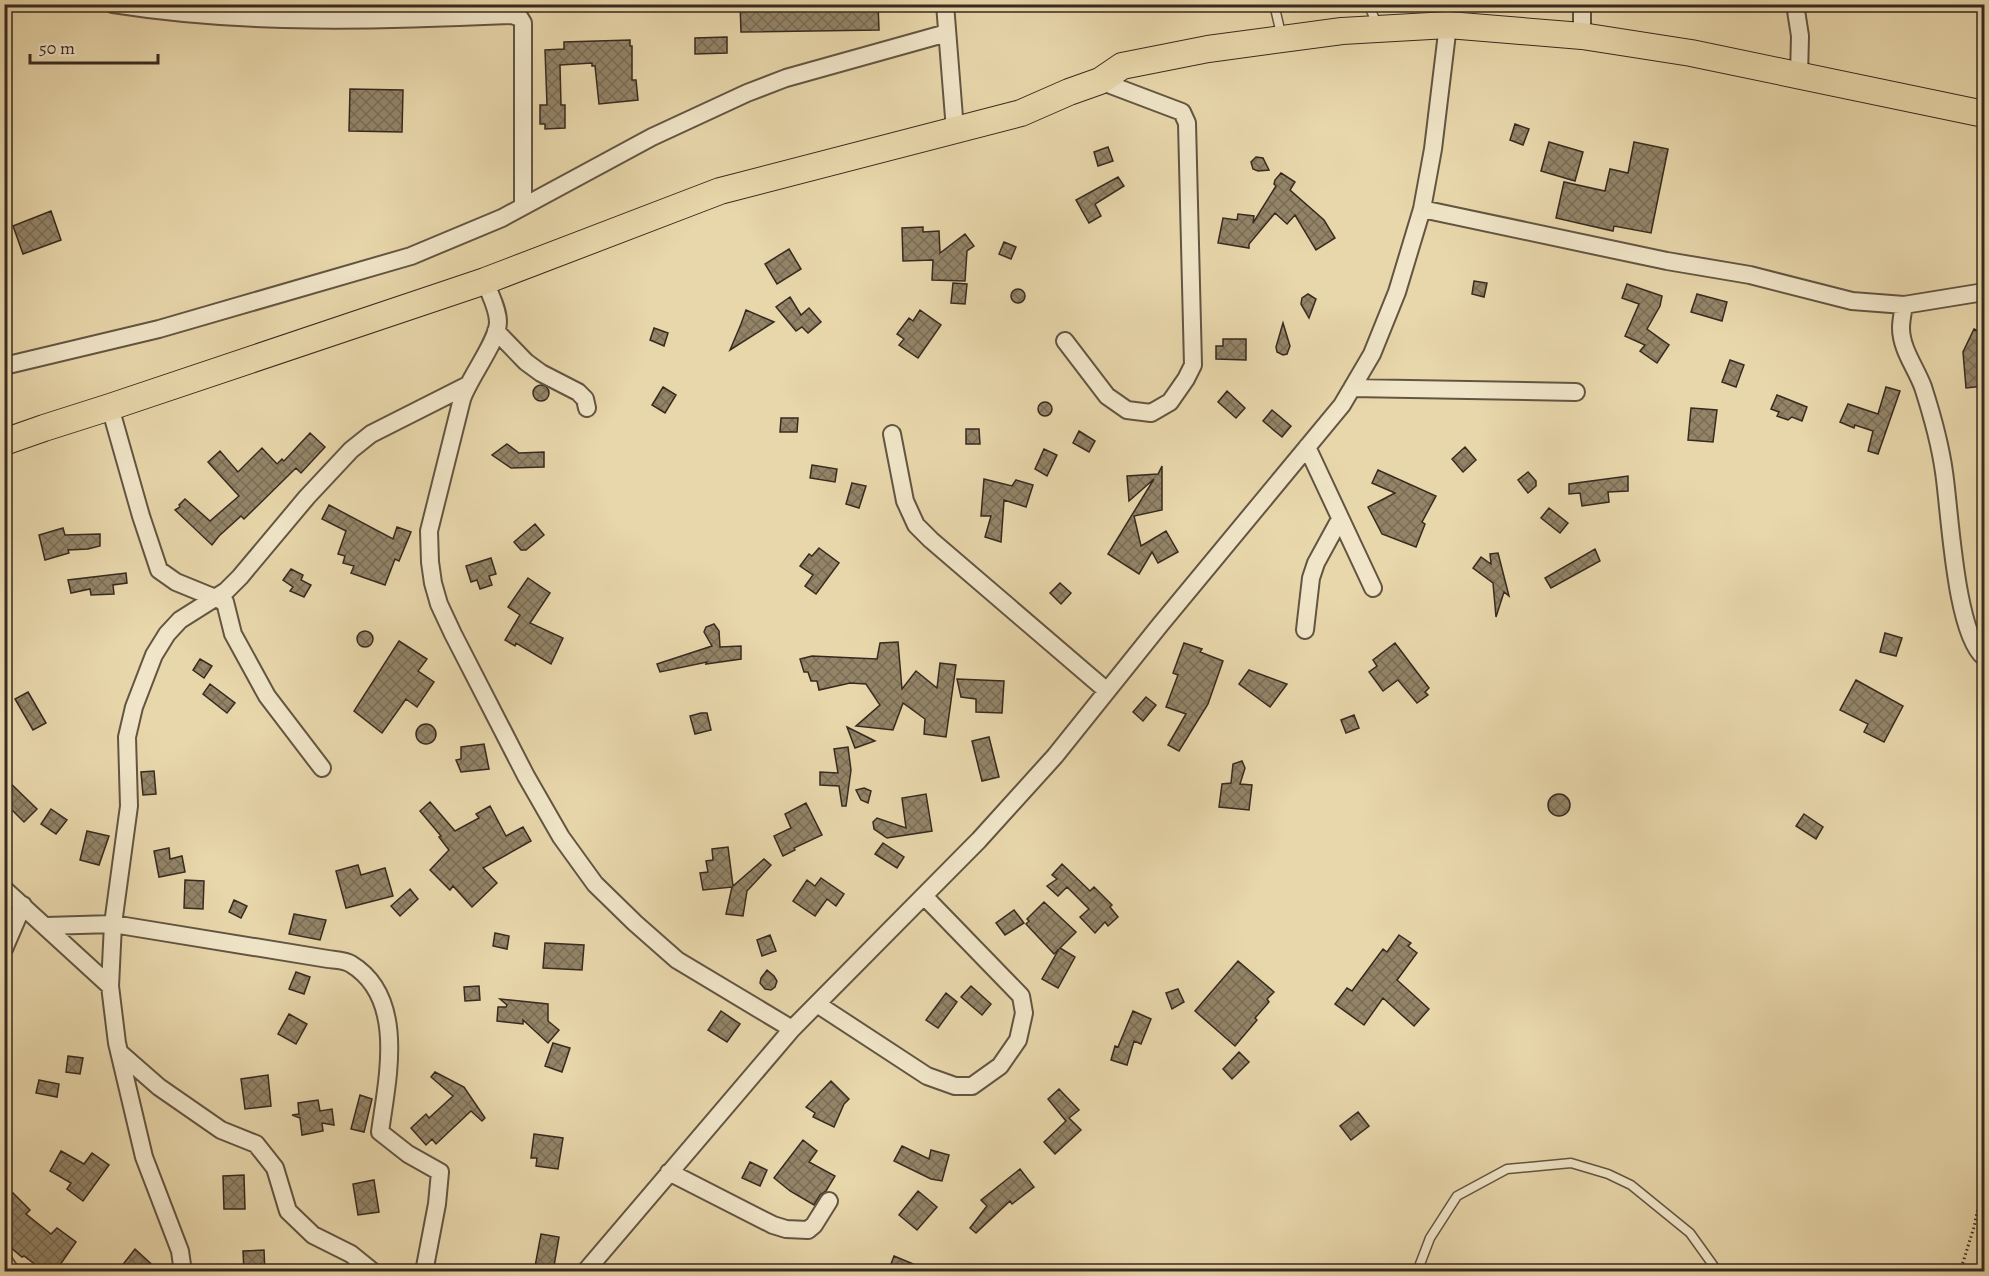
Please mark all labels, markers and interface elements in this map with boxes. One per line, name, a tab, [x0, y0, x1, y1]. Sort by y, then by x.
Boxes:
scale bar	[30, 27, 158, 65]
text: 50 m	[39, 36, 75, 60]

